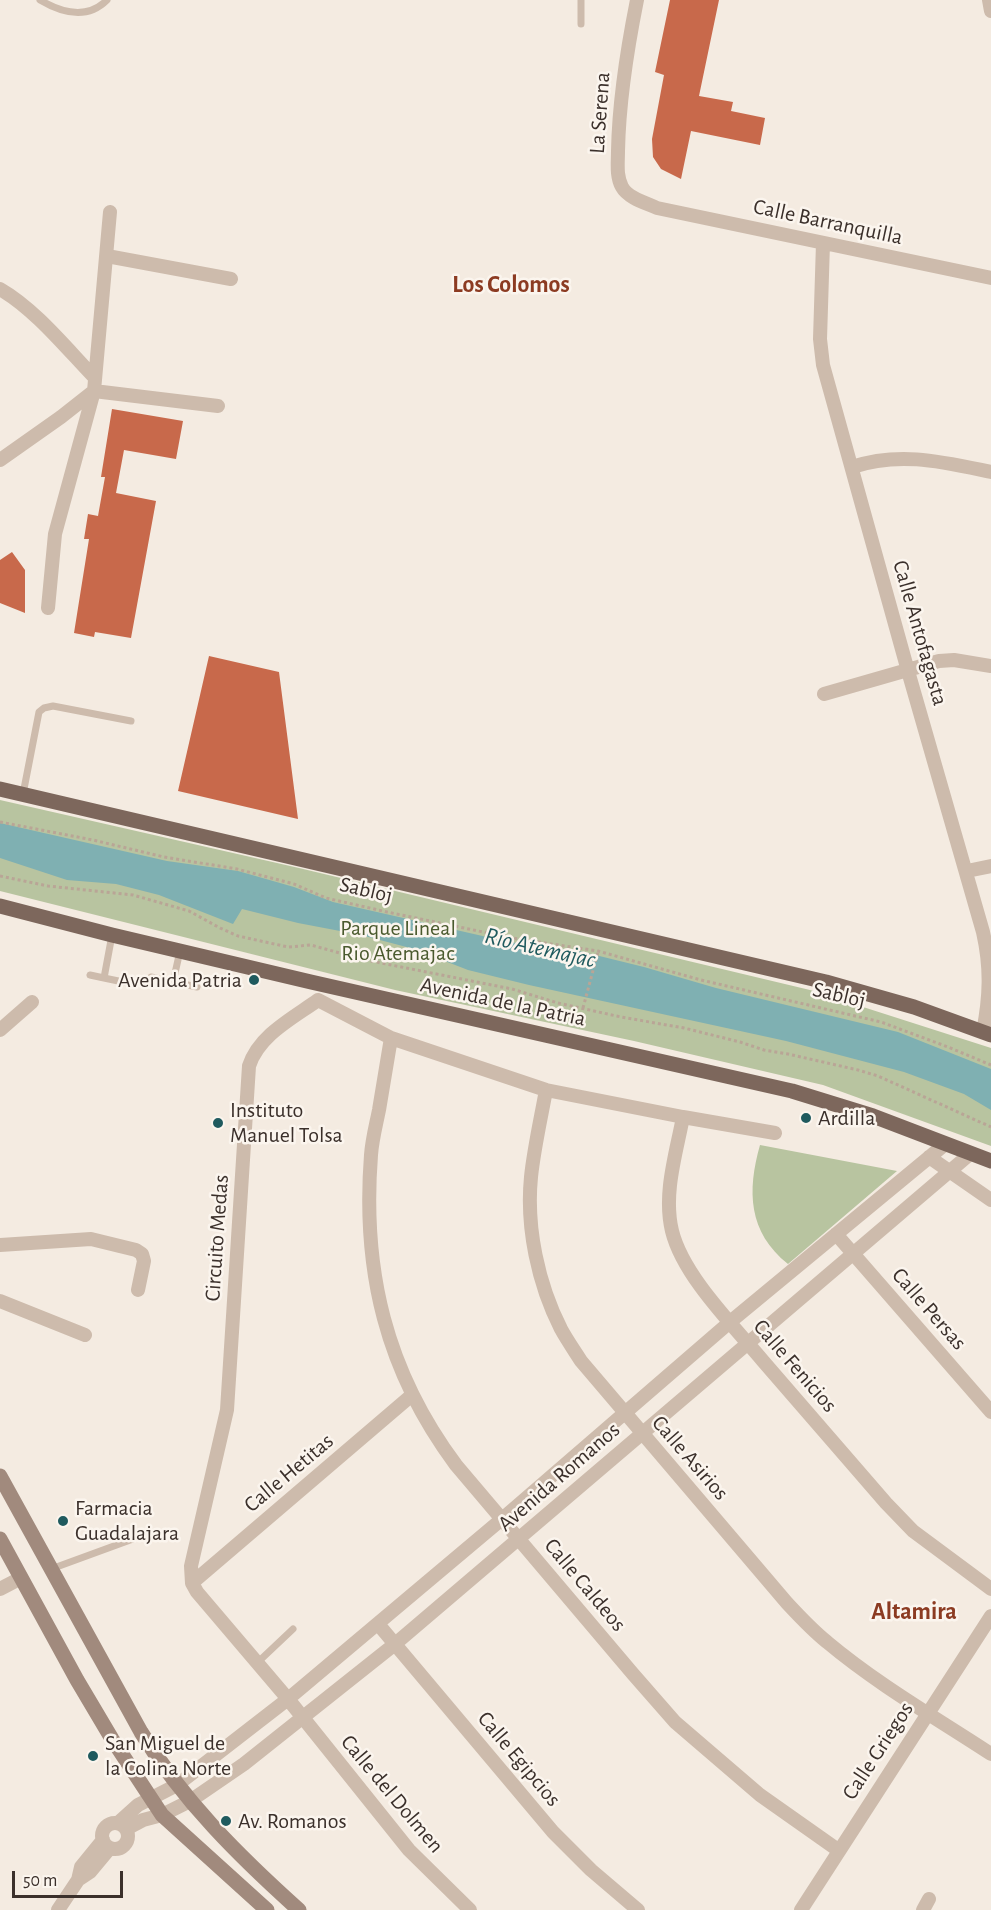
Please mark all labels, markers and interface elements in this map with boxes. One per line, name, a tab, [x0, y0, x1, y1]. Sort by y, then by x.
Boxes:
street label: La Serena	[584, 71, 616, 155]
street label: Calle Barranquilla	[751, 193, 905, 251]
district label: Los Colomos	[452, 271, 570, 299]
street label: Calle Antofagasta	[887, 557, 953, 709]
street label: Sabloj	[337, 871, 395, 909]
park label: Parque Lineal Rio Atemajac	[340, 915, 456, 966]
water label: Río Atemajac	[482, 921, 598, 975]
place label: Avenida Patria	[118, 967, 242, 993]
street label: Avenida de la Patria	[418, 972, 588, 1032]
marker: Avenida Patria	[247, 973, 261, 987]
street label: Sabloj	[810, 976, 868, 1014]
place label: Instituto Manuel Tolsa	[230, 1097, 343, 1148]
place label: Ardilla	[818, 1105, 875, 1131]
marker: Ardilla	[799, 1111, 813, 1125]
marker: Instituto Manuel Tolsa	[211, 1116, 225, 1130]
street label: Circuito Medas	[199, 1174, 235, 1302]
street label: Calle Persas	[886, 1262, 972, 1356]
street label: Calle Fenicios	[747, 1314, 843, 1418]
street label: Calle Asirios	[646, 1410, 734, 1506]
street label: Avenida Romanos	[493, 1417, 625, 1537]
street label: Calle Hetitas	[239, 1428, 339, 1518]
place label: Farmacia Guadalajara	[75, 1495, 179, 1546]
marker: Farmacia Guadalajara	[56, 1514, 70, 1528]
street label: Calle Caldeos	[538, 1533, 632, 1637]
district label: Altamira	[871, 1598, 957, 1626]
street label: Calle Griegos	[837, 1697, 919, 1805]
street label: Calle Egipcios	[472, 1706, 566, 1812]
street label: Calle del Dolmen	[335, 1729, 449, 1859]
place label: San Miguel de la Colina Norte	[105, 1730, 231, 1782]
marker: San Miguel de la Colina Norte	[86, 1749, 100, 1763]
place label: Av. Romanos	[238, 1808, 347, 1834]
marker: Av. Romanos	[219, 1814, 233, 1828]
scale bar	[15, 1859, 126, 1897]
text: 50 m	[23, 1872, 57, 1890]

